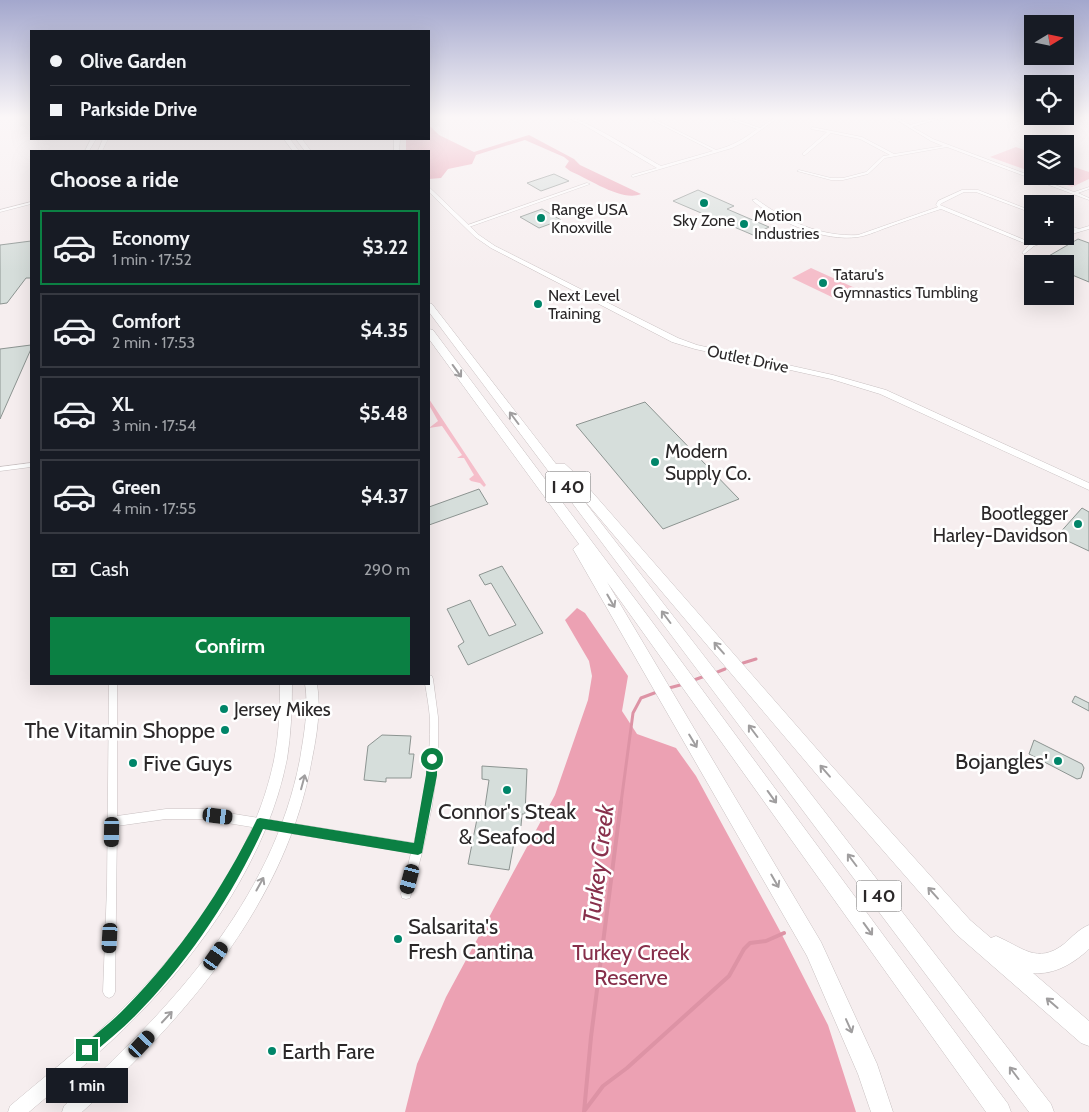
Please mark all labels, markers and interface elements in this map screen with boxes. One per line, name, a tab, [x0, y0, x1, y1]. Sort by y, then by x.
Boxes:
north arrow	[1024, 15, 1074, 65]
map controls	[1024, 15, 1074, 305]
text: Olive Garden	[80, 50, 186, 73]
button: locate	[1024, 75, 1074, 125]
text: Parkside Drive	[80, 98, 197, 121]
button: layers	[1024, 135, 1074, 185]
text: Choose a ride	[50, 166, 179, 193]
button: +	[1024, 195, 1074, 245]
marker: Sky Zone	[698, 197, 710, 209]
place label: Range USA Knoxville	[551, 200, 628, 237]
place label: Motion Industries	[754, 206, 820, 243]
place label: Sky Zone	[673, 211, 735, 230]
marker: Range USA Knoxville	[535, 212, 547, 224]
marker: Motion Industries	[738, 218, 750, 230]
icon: car	[52, 225, 97, 270]
text: Economy	[112, 227, 190, 250]
text: $3.22	[362, 236, 408, 259]
text: 1 min · 17:52	[112, 250, 192, 269]
button: −	[1024, 255, 1074, 305]
place label: Tataru's Gymnastics Tumbling	[833, 265, 979, 302]
marker: Tataru's Gymnastics Tumbling	[817, 277, 829, 289]
place label: Next Level Training	[548, 286, 620, 323]
marker: Next Level Training	[532, 298, 544, 310]
icon: car	[52, 308, 97, 353]
text: Comfort	[112, 310, 181, 333]
text: $4.35	[361, 319, 408, 342]
text: 2 min · 17:53	[112, 333, 195, 352]
street label: Outlet Drive	[706, 341, 790, 377]
one-way arrow	[452, 364, 463, 377]
icon: car	[52, 391, 97, 436]
text: XL	[112, 393, 133, 416]
text: $5.48	[359, 402, 408, 425]
one-way arrow	[509, 412, 520, 425]
text: 3 min · 17:54	[112, 416, 196, 435]
place label: Modern Supply Co.	[665, 440, 751, 485]
marker: Modern Supply Co.	[649, 456, 661, 468]
road number: I 40	[546, 472, 590, 502]
icon: car	[52, 474, 97, 519]
text: Green	[112, 476, 161, 499]
text: $4.37	[361, 485, 408, 508]
text: 4 min · 17:55	[112, 499, 196, 518]
place label: Bootlegger Harley-Davidson	[933, 502, 1068, 547]
marker: Bootlegger Harley-Davidson	[1072, 518, 1084, 530]
icon: cash	[50, 556, 78, 584]
text: Cash	[90, 558, 129, 581]
text: 290 m	[364, 560, 410, 579]
one-way arrow	[606, 593, 616, 608]
one-way arrow	[661, 610, 671, 624]
button: Confirm	[50, 617, 410, 675]
one-way arrow	[713, 642, 725, 655]
place label: Jersey Mikes	[233, 698, 331, 721]
marker: Jersey Mikes	[218, 703, 230, 715]
place label: The Vitamin Shoppe	[25, 717, 215, 744]
marker: The Vitamin Shoppe	[219, 724, 231, 736]
one-way arrow	[748, 724, 758, 738]
one-way arrow	[689, 733, 699, 748]
route start	[421, 748, 443, 770]
place label: Bojangles'	[955, 748, 1048, 775]
place label: Five Guys	[143, 750, 232, 777]
marker: Bojangles'	[1052, 755, 1064, 767]
marker: Five Guys	[127, 757, 139, 769]
one-way arrow	[819, 765, 831, 778]
one-way arrow	[298, 774, 308, 790]
marker: Connor's Steak & Seafood	[501, 784, 513, 796]
one-way arrow	[767, 790, 777, 804]
place label: Connor's Steak & Seafood	[438, 798, 576, 850]
water label: Turkey Creek	[576, 802, 620, 925]
car	[202, 807, 233, 825]
car	[104, 817, 119, 847]
one-way arrow	[846, 854, 857, 867]
car	[398, 863, 421, 895]
one-way arrow	[771, 874, 781, 888]
one-way arrow	[256, 877, 265, 892]
road number: I 40	[856, 880, 902, 911]
one-way arrow	[927, 886, 939, 899]
place label: Salsarita's Fresh Cantina	[408, 913, 534, 965]
one-way arrow	[863, 922, 873, 936]
car	[101, 923, 118, 953]
marker: Salsarita's Fresh Cantina	[392, 933, 404, 945]
car	[201, 939, 230, 973]
park label: Turkey Creek Reserve	[572, 939, 690, 991]
one-way arrow	[1046, 998, 1059, 1009]
one-way arrow	[161, 1010, 173, 1023]
one-way arrow	[845, 1018, 855, 1033]
car	[126, 1028, 157, 1060]
place label: Earth Fare	[282, 1038, 375, 1065]
route end	[76, 1039, 98, 1061]
marker: Earth Fare	[266, 1045, 278, 1057]
one-way arrow	[1009, 1066, 1019, 1080]
callout: 1 min	[46, 1068, 128, 1102]
text: 1 min	[69, 1076, 105, 1095]

